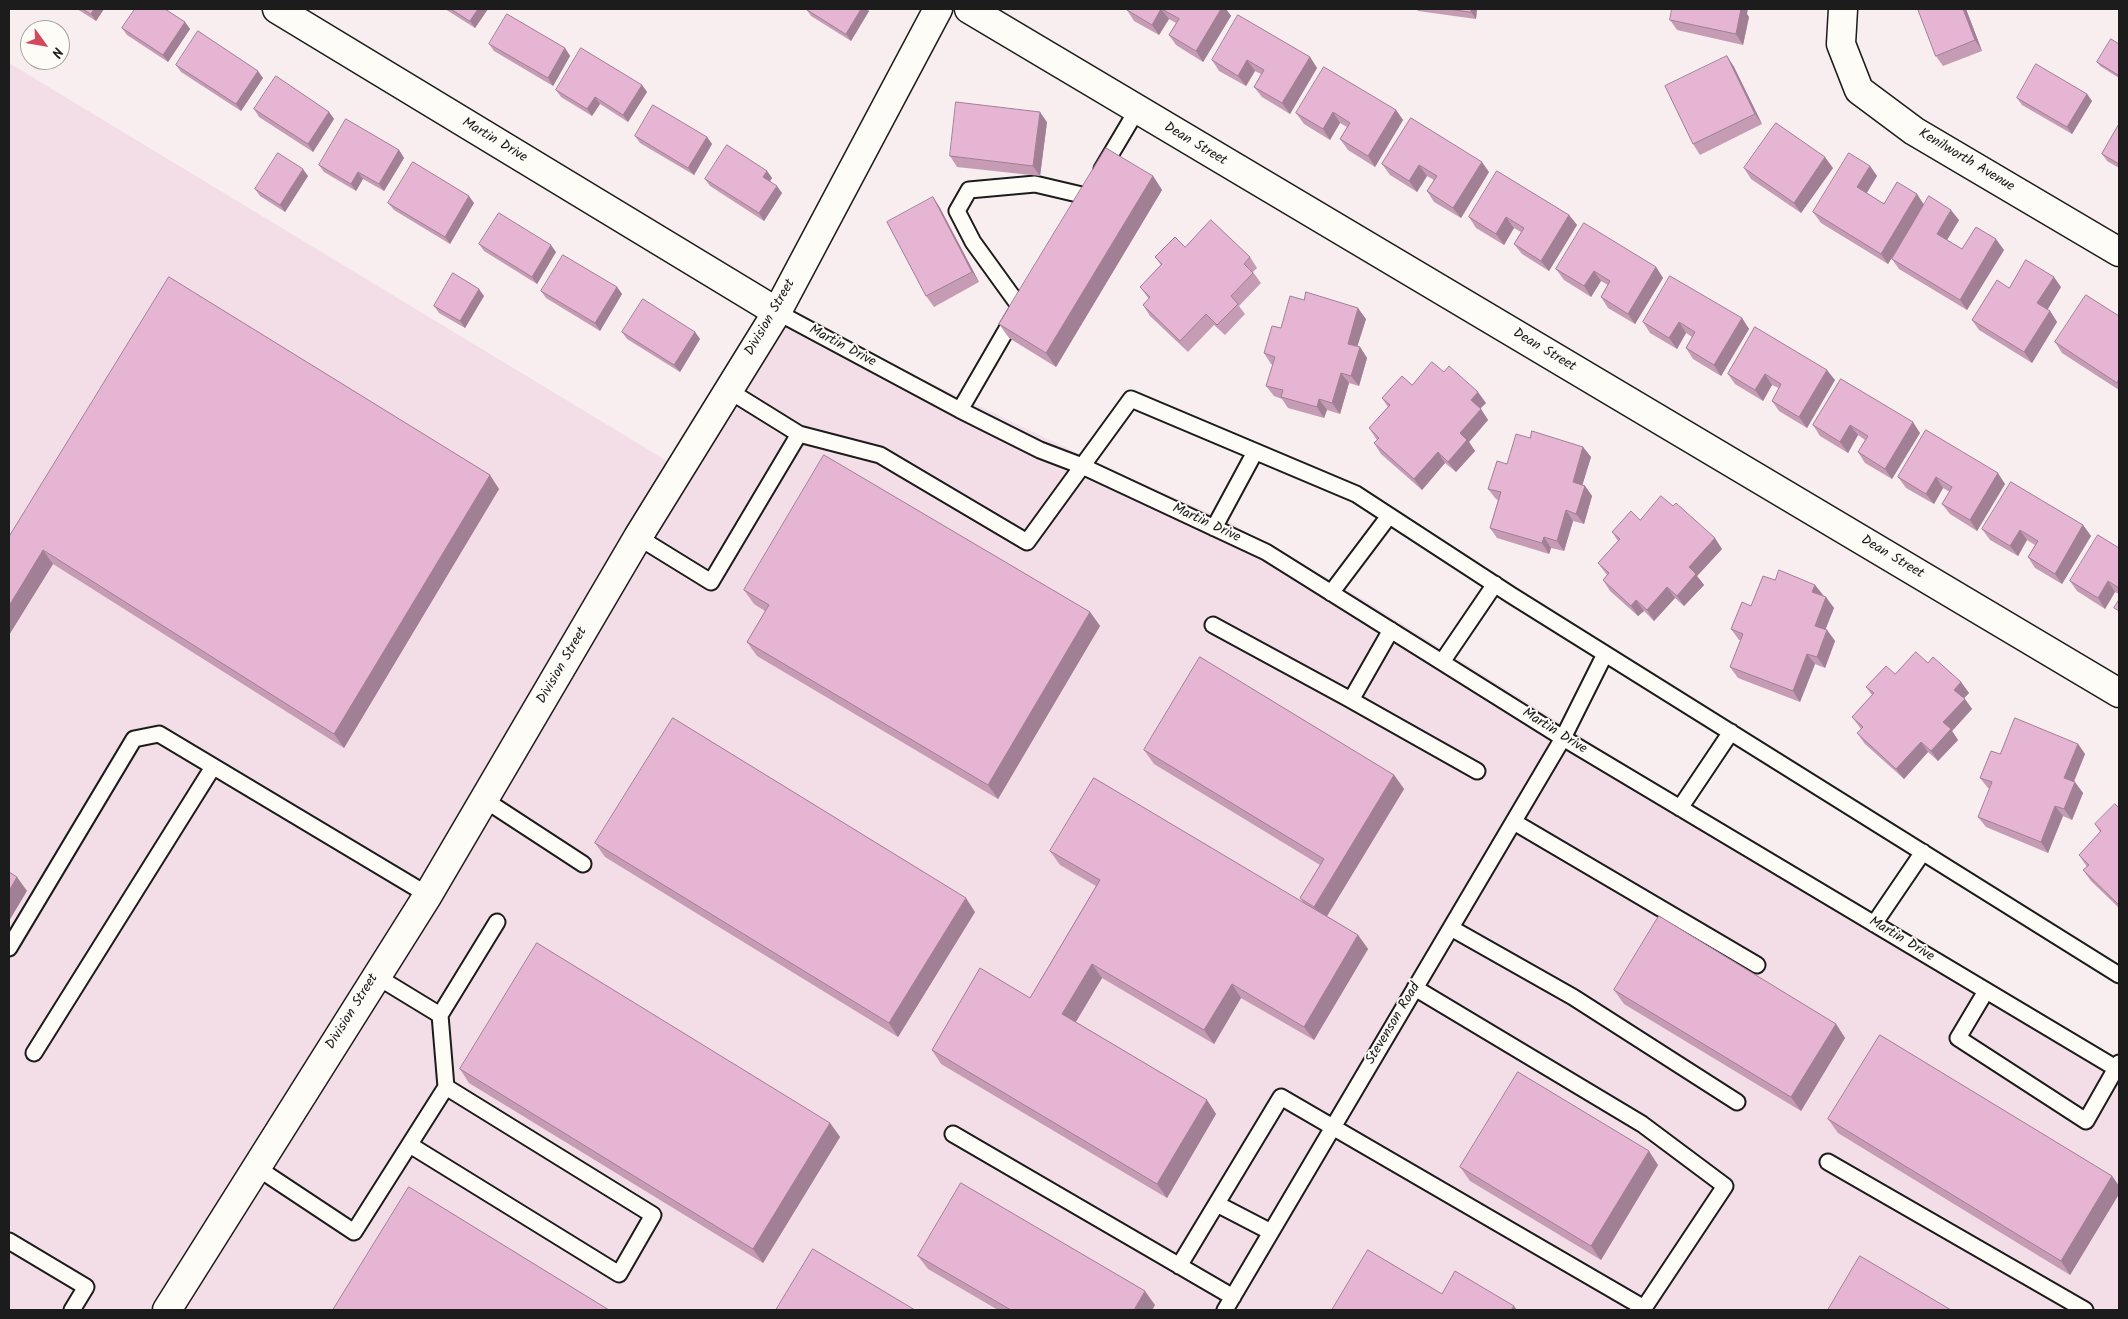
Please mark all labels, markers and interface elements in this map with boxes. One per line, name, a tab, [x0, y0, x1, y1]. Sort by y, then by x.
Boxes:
north arrow	[20, 20, 70, 70]
text: N	[45, 43, 69, 62]
street label: Martin Drive	[458, 115, 530, 167]
street label: Dean Street	[1160, 120, 1230, 170]
street label: Kenilworth Avenue	[1915, 126, 2017, 196]
street label: Division Street	[742, 277, 800, 359]
street label: Martin Drive	[806, 322, 878, 372]
street label: Dean Street	[1509, 326, 1579, 376]
street label: Martin Drive	[1169, 501, 1243, 547]
street label: Dean Street	[1857, 533, 1927, 583]
street label: Division Street	[534, 625, 592, 707]
street label: Martin Drive	[1518, 705, 1590, 759]
street label: Martin Drive	[1865, 914, 1937, 966]
street label: Division Street	[323, 971, 383, 1053]
street label: Stevenson Road	[1363, 980, 1425, 1068]

